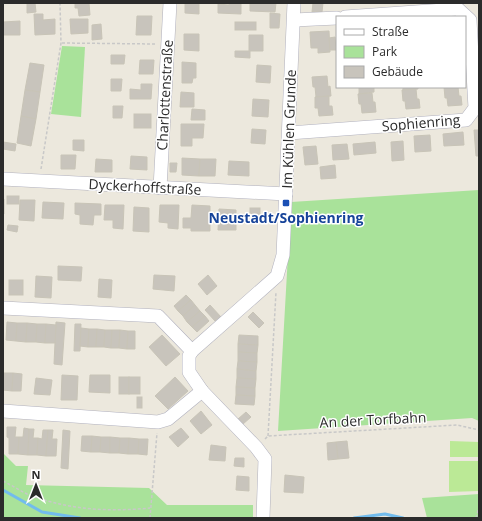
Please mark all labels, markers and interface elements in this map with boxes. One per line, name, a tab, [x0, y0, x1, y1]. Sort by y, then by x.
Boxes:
legend	[336, 16, 466, 88]
text: Straße	[372, 23, 409, 40]
street label: Charlottenstraße	[152, 39, 177, 151]
text: Park	[372, 43, 398, 60]
text: Gebäude	[372, 63, 423, 80]
street label: Im Kühlen Grunde	[277, 69, 300, 189]
street label: Sophienring	[381, 110, 461, 135]
street label: Dyckerhoffstraße	[88, 174, 202, 199]
marker: Neustadt/Sophienring	[281, 198, 291, 208]
place label: Neustadt/Sophienring	[209, 208, 364, 227]
street label: An der Torfbahn	[319, 407, 427, 432]
north arrow	[16, 465, 56, 505]
text: N	[32, 467, 40, 482]

